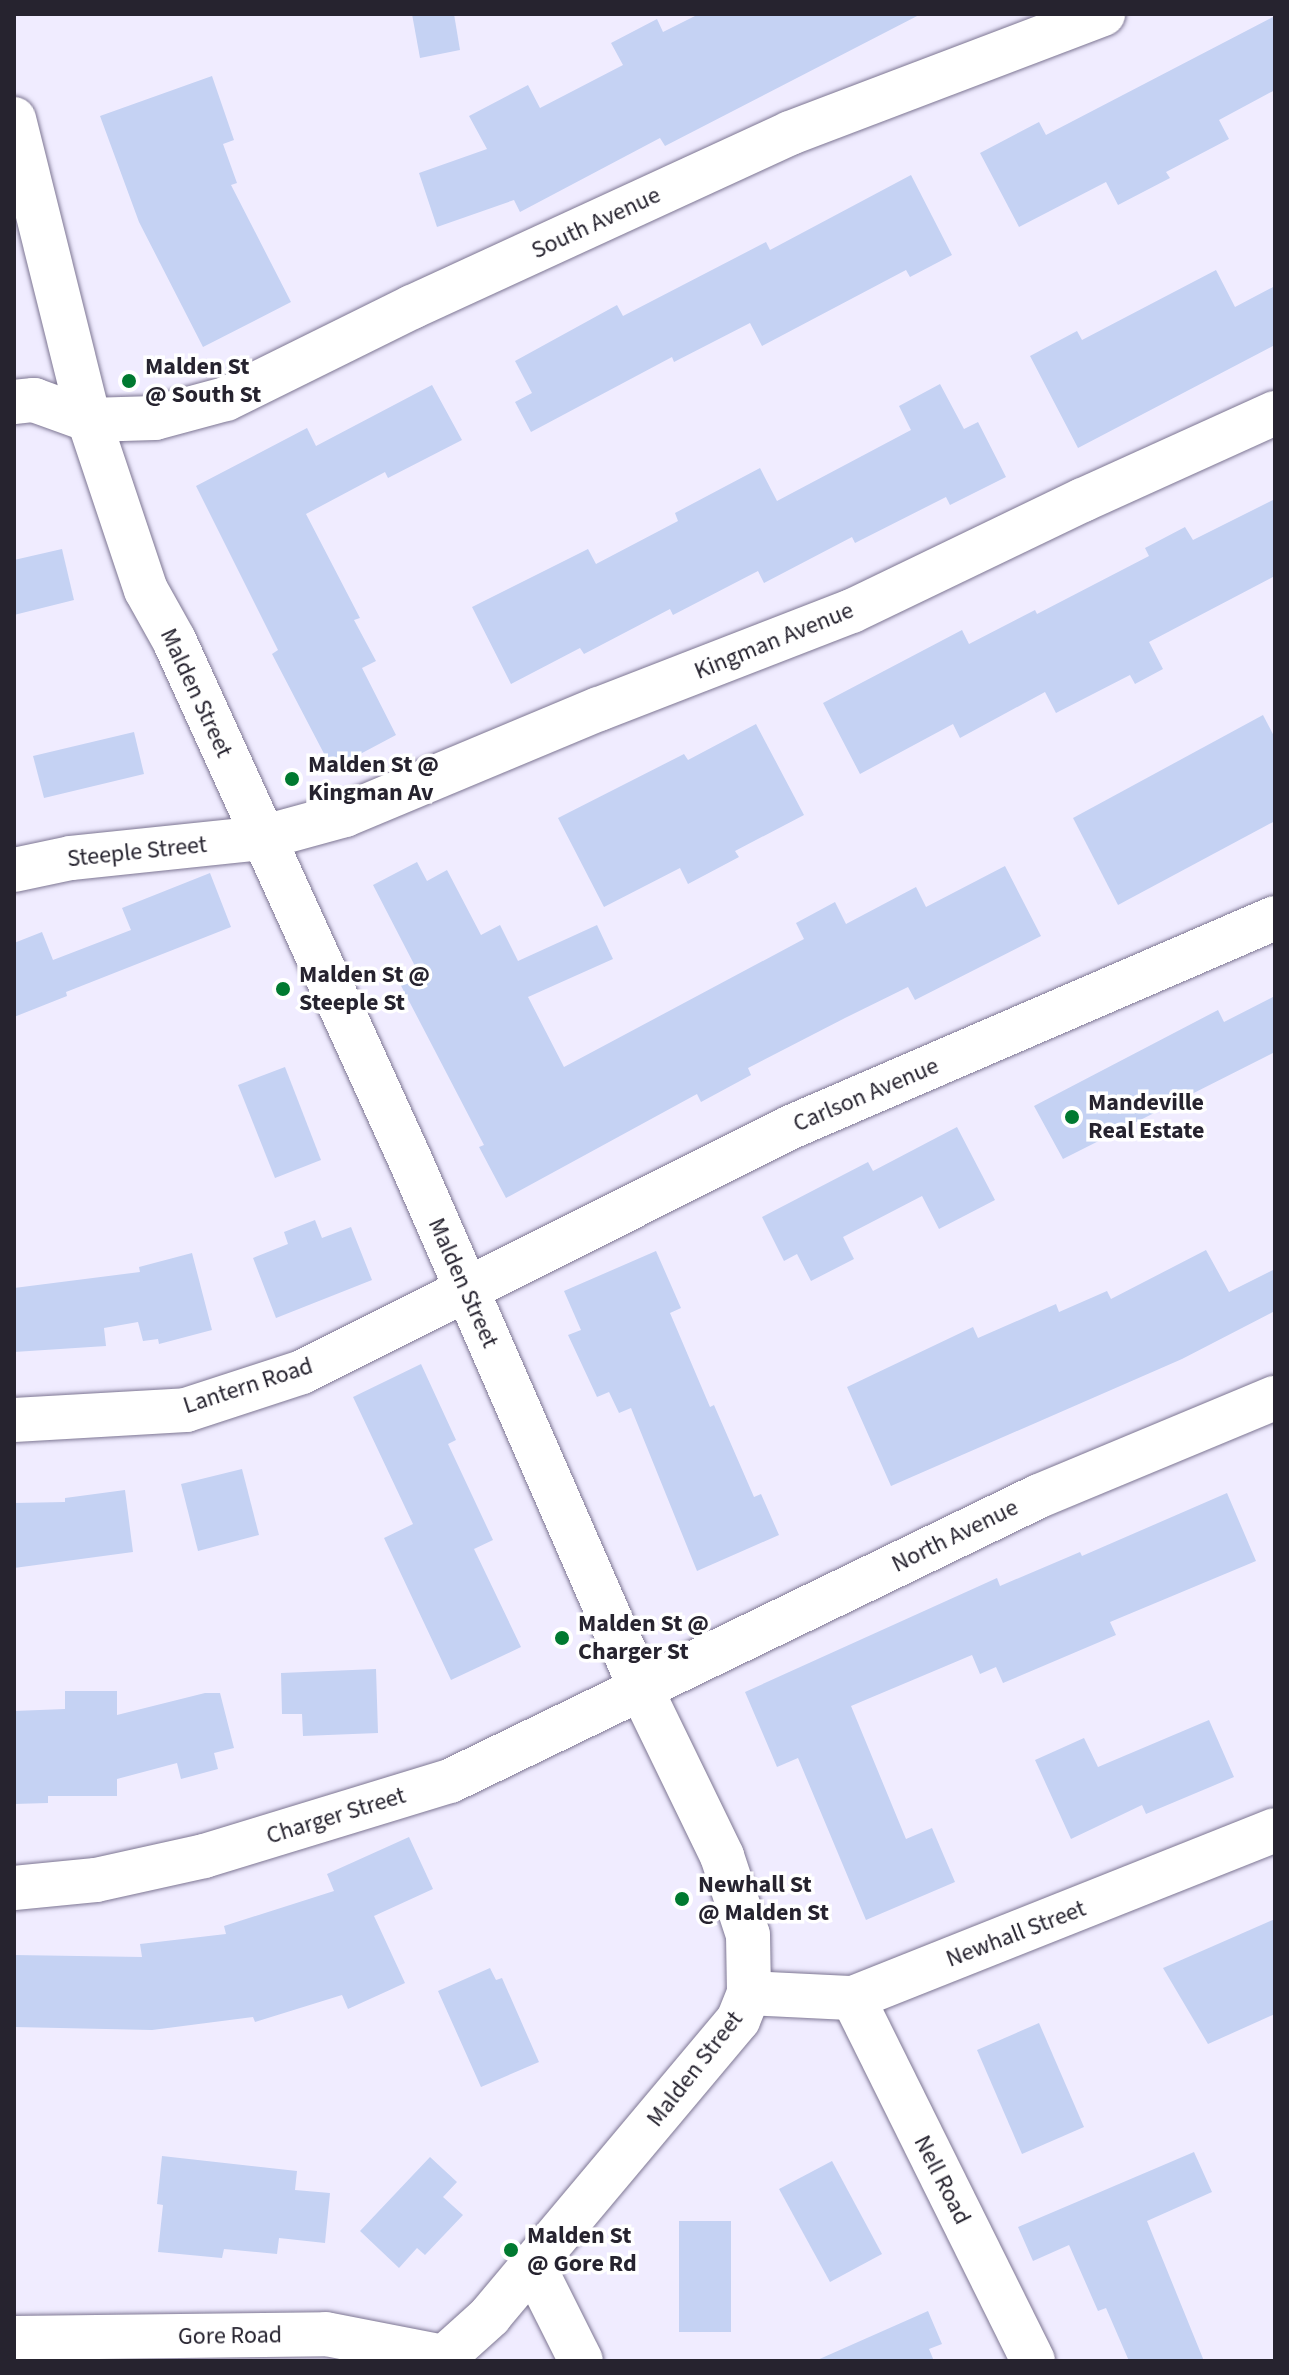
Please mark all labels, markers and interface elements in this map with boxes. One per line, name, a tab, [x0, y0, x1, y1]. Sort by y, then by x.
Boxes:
street label: South Avenue	[527, 181, 665, 265]
place label: Malden St @ South St	[145, 353, 261, 409]
marker: Malden St @ South St	[120, 372, 138, 390]
street label: Kingman Avenue	[690, 596, 858, 686]
street label: Malden Street	[154, 624, 238, 762]
place label: Malden St @ Kingman Av	[308, 751, 439, 807]
marker: Malden St @ Kingman Av	[283, 770, 301, 788]
street label: Steeple Street	[66, 830, 208, 874]
place label: Malden St @ Steeple St	[299, 961, 430, 1017]
marker: Malden St @ Steeple St	[274, 980, 292, 998]
street label: Carlson Avenue	[789, 1051, 943, 1139]
place label: Mandeville Real Estate	[1088, 1089, 1204, 1145]
marker: Mandeville Real Estate	[1063, 1108, 1081, 1126]
street label: Malden Street	[422, 1214, 504, 1352]
street label: Lantern Road	[180, 1352, 316, 1420]
street label: North Avenue	[887, 1493, 1023, 1579]
place label: Malden St @ Charger St	[578, 1610, 709, 1666]
marker: Malden St @ Charger St	[553, 1629, 571, 1647]
street label: Charger Street	[263, 1781, 409, 1851]
place label: Newhall St @ Malden St	[698, 1871, 829, 1927]
marker: Newhall St @ Malden St	[673, 1890, 691, 1908]
street label: Newhall Street	[942, 1894, 1090, 1974]
street label: Malden Street	[641, 2005, 749, 2133]
street label: Nell Road	[907, 2131, 977, 2229]
place label: Malden St @ Gore Rd	[527, 2222, 637, 2278]
marker: Malden St @ Gore Rd	[502, 2241, 520, 2259]
street label: Gore Road	[178, 2321, 282, 2351]

